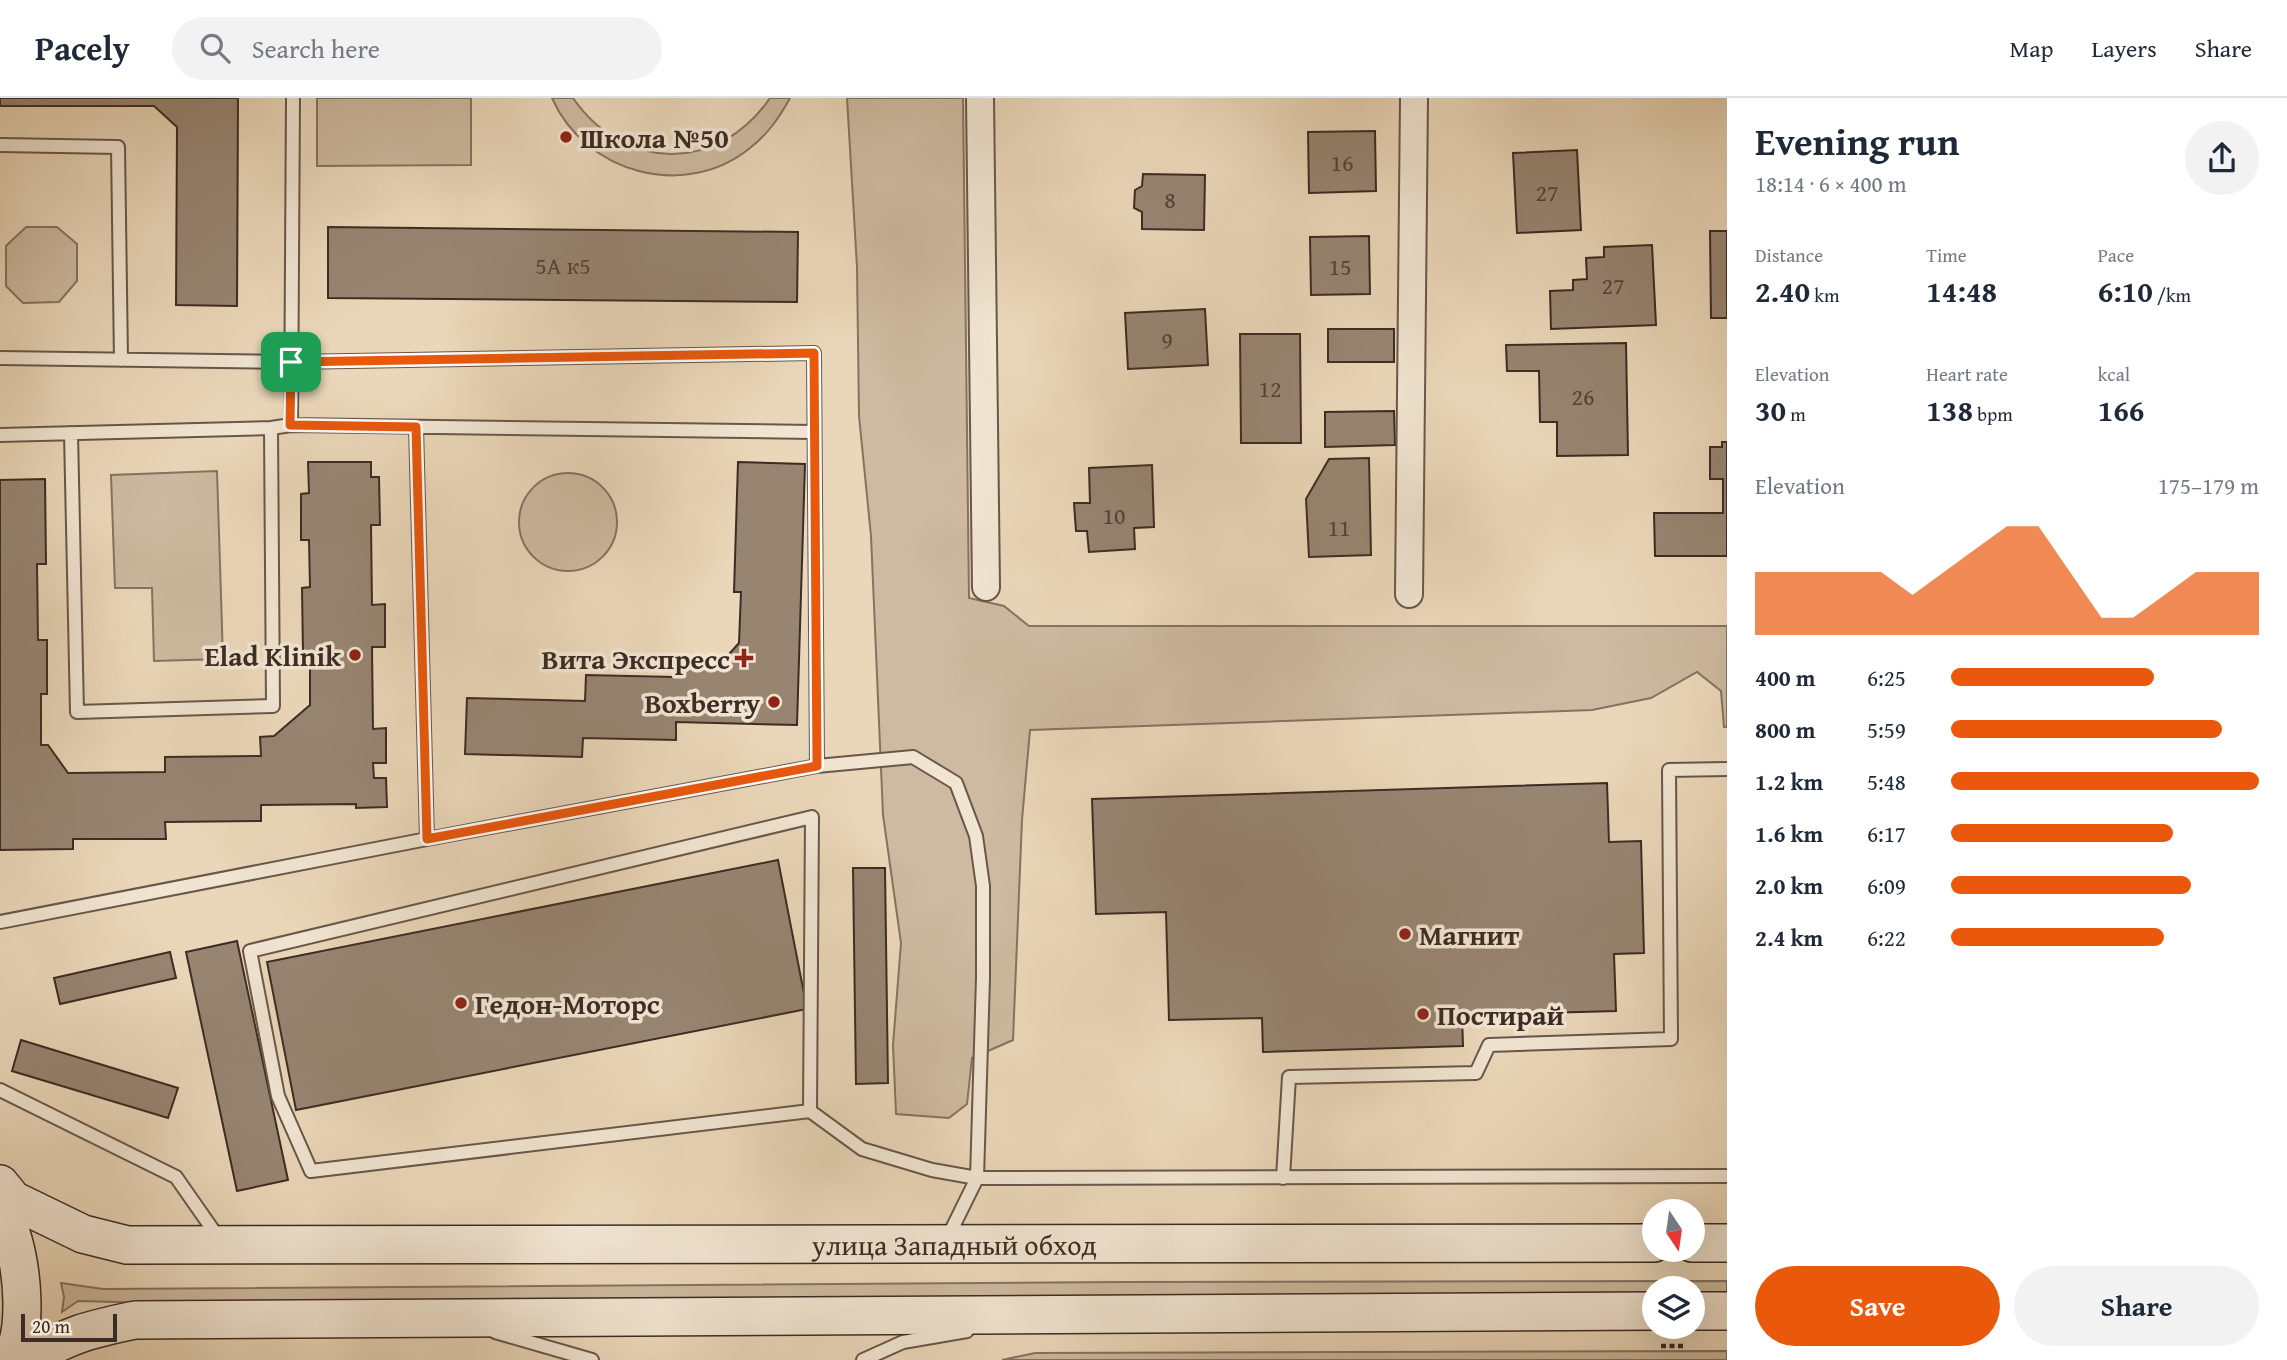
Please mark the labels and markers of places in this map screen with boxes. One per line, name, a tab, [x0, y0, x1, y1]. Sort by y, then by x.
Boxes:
place label: Школа №50	[580, 117, 729, 158]
marker: Школа №50	[558, 129, 574, 145]
pin	[261, 332, 321, 392]
place label: Elad Klinik	[205, 635, 342, 676]
place label: Вита Экспресс	[541, 638, 730, 679]
marker: Elad Klinik	[347, 647, 363, 663]
marker: Вита Экспресс	[736, 650, 752, 666]
place label: Boxberry	[644, 682, 761, 723]
marker: Boxberry	[766, 694, 782, 710]
place label: Магнит	[1419, 914, 1519, 955]
marker: Магнит	[1397, 926, 1413, 942]
place label: Гедон-Моторс	[475, 983, 660, 1024]
place label: Постирай	[1437, 994, 1564, 1035]
marker: Гедон-Моторс	[453, 995, 469, 1011]
marker: Постирай	[1415, 1006, 1431, 1022]

